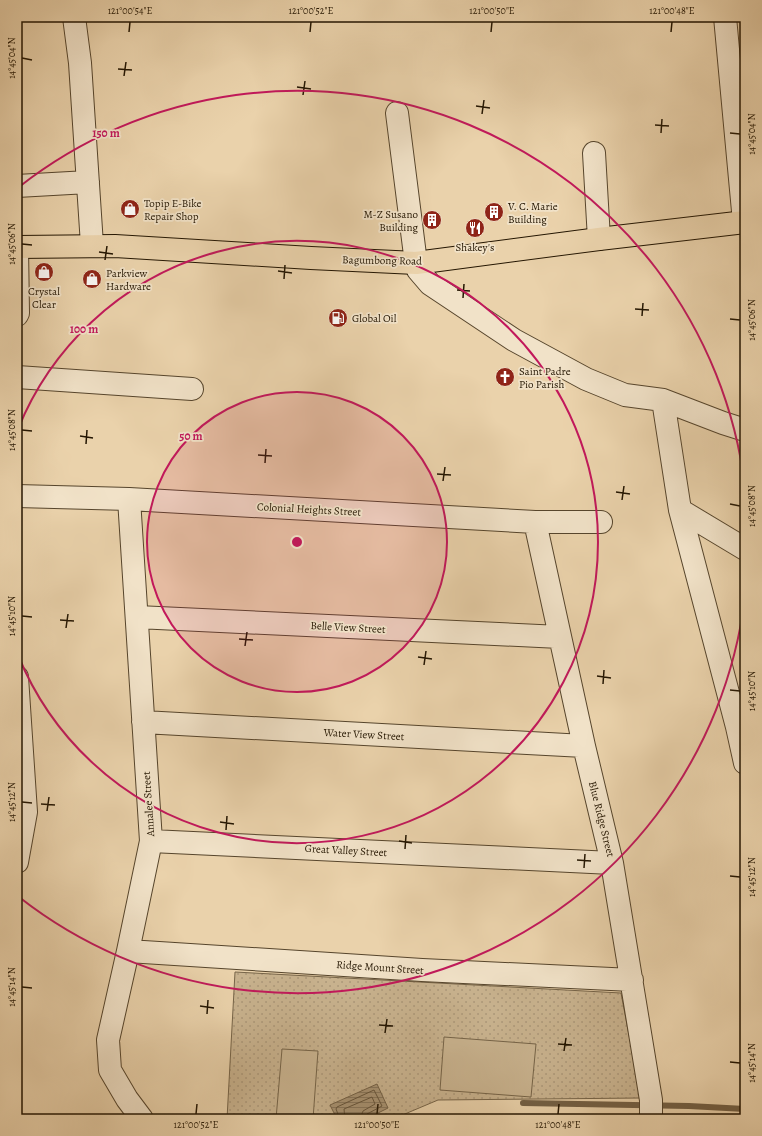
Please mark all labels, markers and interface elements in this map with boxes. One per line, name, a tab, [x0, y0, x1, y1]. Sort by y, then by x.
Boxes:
text: 121°00'54"E	[108, 4, 152, 17]
text: 121°00'52"E	[289, 4, 334, 17]
text: 121°00'50"E	[469, 4, 515, 17]
text: 121°00'48"E	[649, 4, 695, 17]
text: 14°45'04"N	[5, 37, 18, 79]
text: 14°45'04"N	[745, 113, 758, 155]
text: 150 m	[92, 125, 120, 141]
place label: Topip E-Bike Repair Shop	[144, 196, 202, 224]
shop icon: Topip E-Bike Repair Shop	[119, 198, 141, 220]
place label: V. C. Marie Building	[507, 199, 558, 227]
building icon: V. C. Marie Building	[483, 201, 505, 223]
place label: M-Z Susano Building	[364, 207, 419, 235]
building icon: M-Z Susano Building	[421, 209, 443, 231]
restaurant icon: Shakey's	[464, 217, 486, 239]
text: 14°45'06"N	[5, 223, 18, 265]
place label: Shakey's	[456, 240, 494, 255]
street label: Bagumbong Road	[342, 252, 422, 269]
shop icon: Crystal Clear	[33, 261, 55, 283]
place label: Parkview Hardware	[106, 266, 151, 294]
shop icon: Parkview Hardware	[81, 268, 103, 290]
place label: Crystal Clear	[28, 284, 60, 312]
text: 14°45'06"N	[745, 299, 758, 341]
fuel station icon: Global Oil	[327, 307, 349, 329]
place label: Global Oil	[352, 311, 397, 326]
text: 100 m	[70, 321, 98, 337]
place label: Saint Padre Pio Parish	[519, 364, 571, 392]
church icon: Saint Padre Pio Parish	[494, 366, 516, 388]
text: 14°45'08"N	[5, 409, 18, 451]
text: 50 m	[179, 428, 203, 444]
text: 14°45'08"N	[745, 485, 758, 527]
street label: Colonial Heights Street	[257, 499, 362, 520]
centre of rings	[290, 535, 304, 549]
text: 14°45'10"N	[5, 596, 18, 636]
street label: Belle View Street	[310, 618, 386, 637]
text: 14°45'10"N	[745, 671, 758, 711]
street label: Water View Street	[322, 725, 405, 744]
street label: Annalee Street	[139, 771, 158, 838]
street label: Blue Ridge Street	[585, 780, 618, 859]
text: 14°45'12"N	[5, 782, 18, 822]
street label: Great Valley Street	[304, 841, 388, 860]
text: 14°45'12"N	[745, 857, 758, 897]
street label: Ridge Mount Street	[336, 957, 425, 978]
text: 14°45'14"N	[5, 967, 18, 1007]
text: 14°45'14"N	[745, 1043, 758, 1083]
text: 121°00'52"E	[174, 1118, 219, 1131]
text: 121°00'50"E	[354, 1118, 400, 1131]
text: 121°00'48"E	[535, 1118, 581, 1131]

